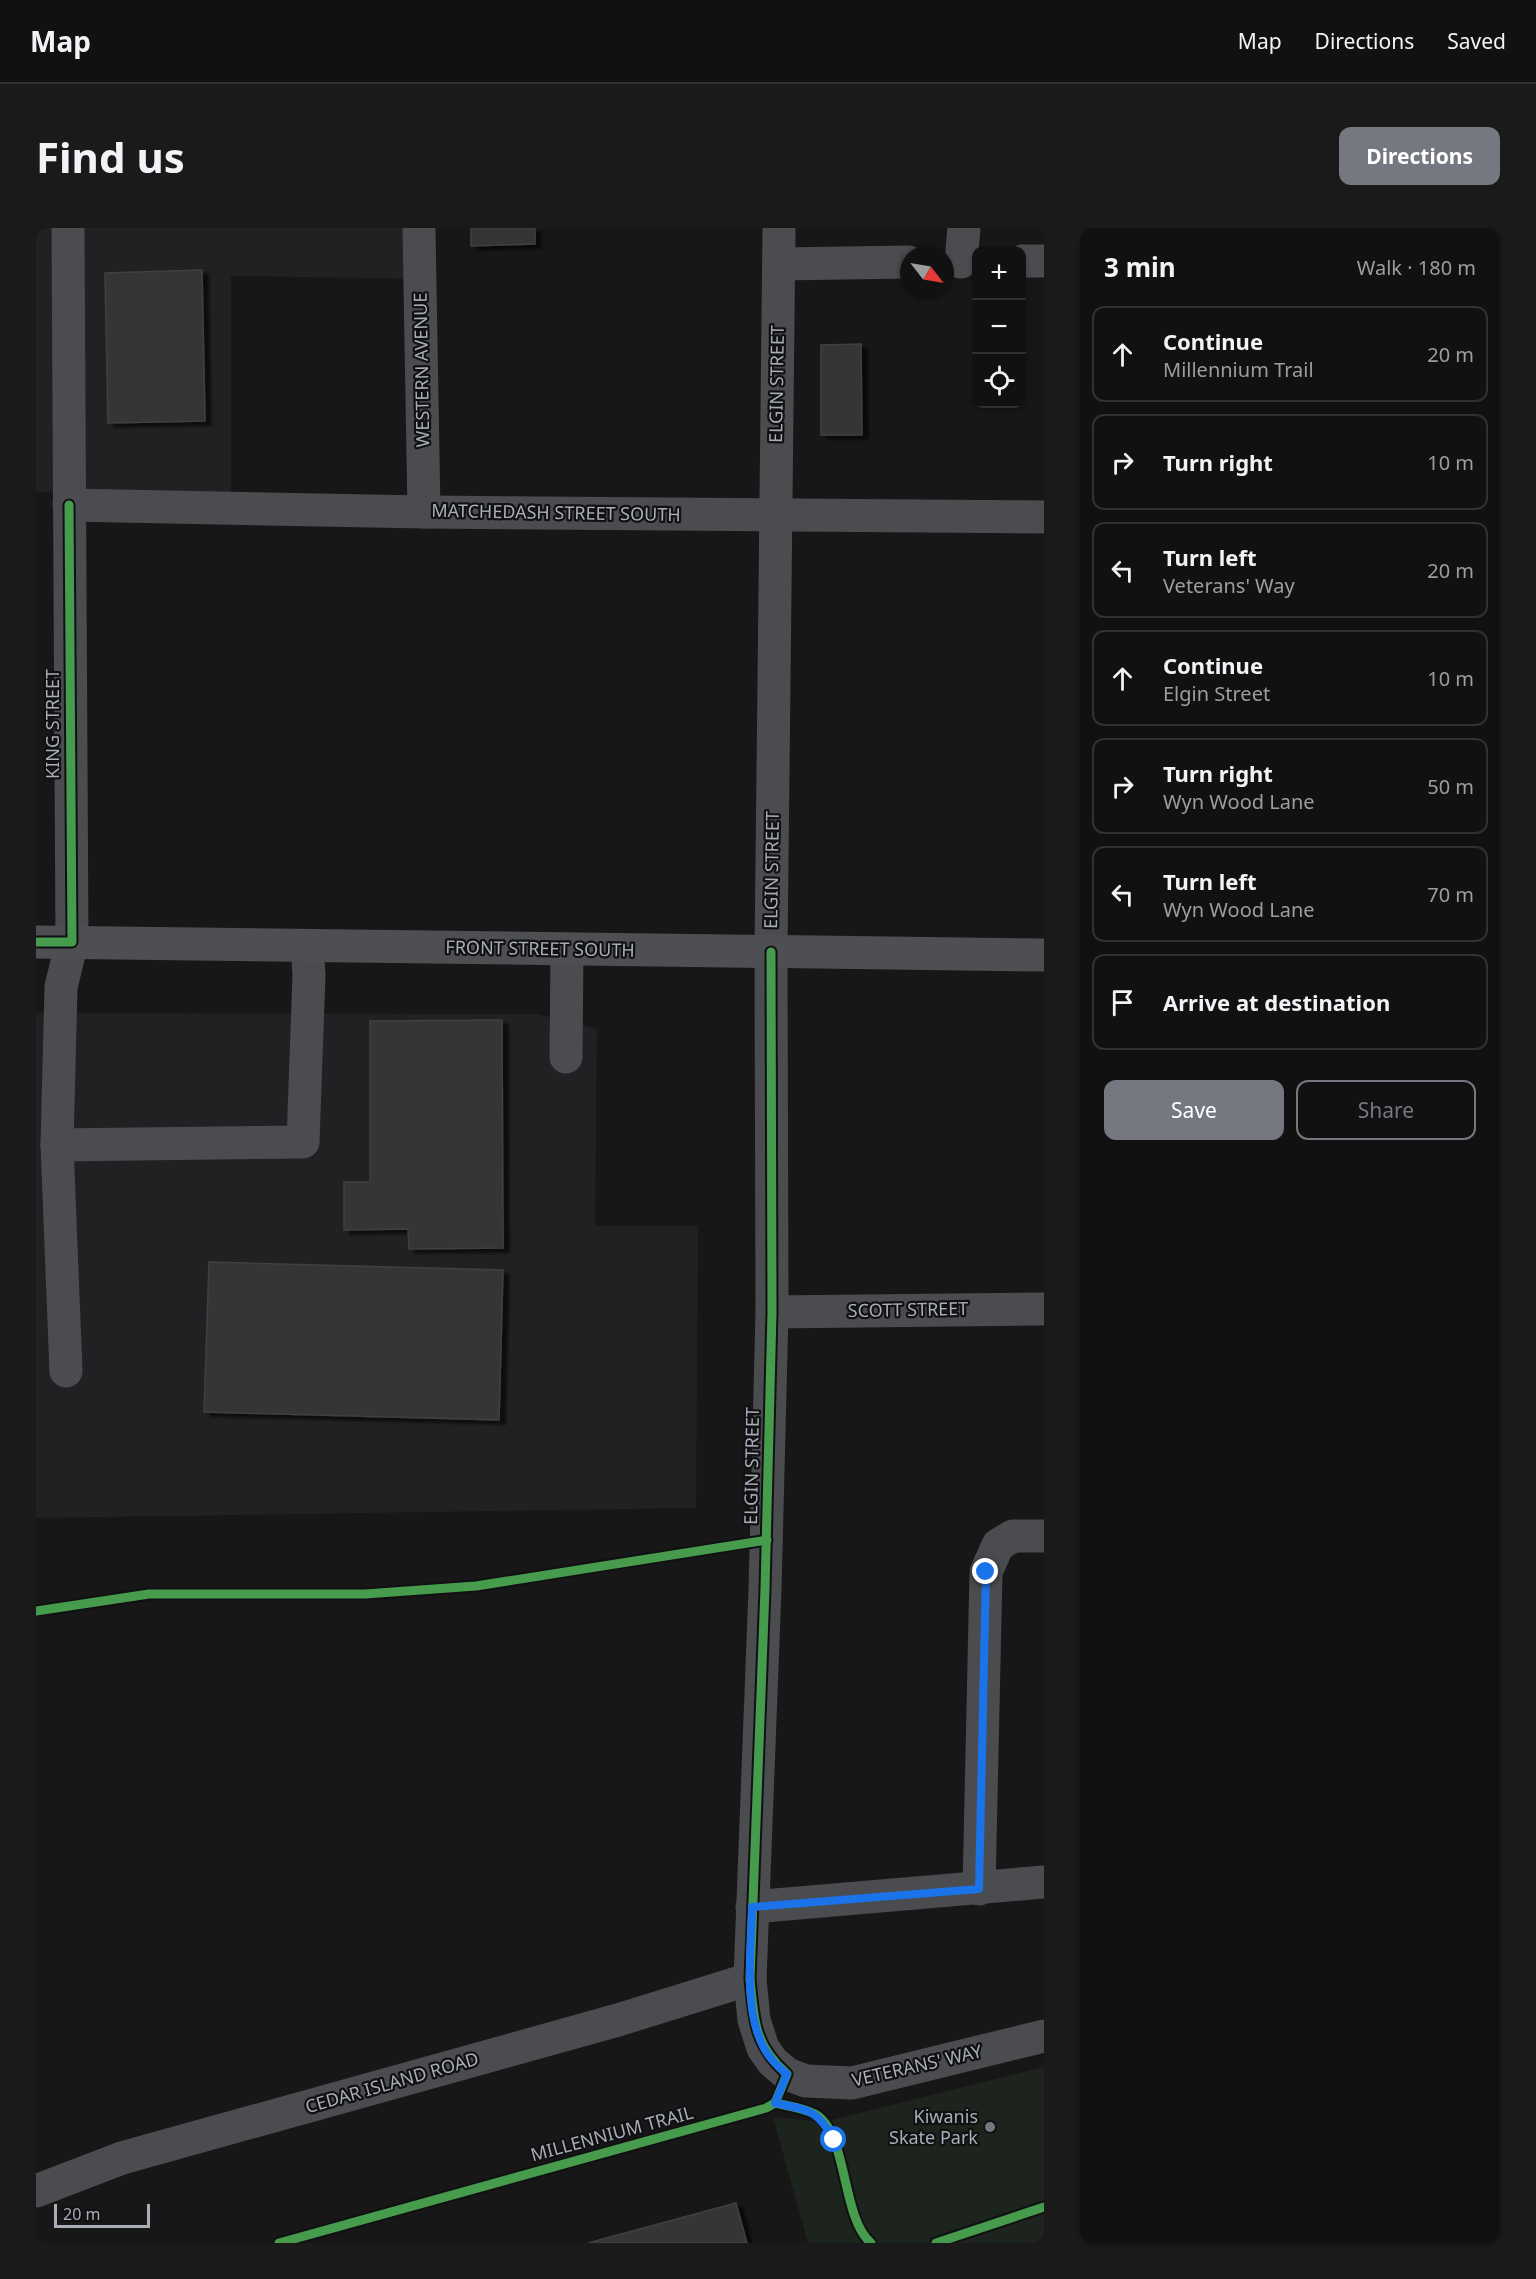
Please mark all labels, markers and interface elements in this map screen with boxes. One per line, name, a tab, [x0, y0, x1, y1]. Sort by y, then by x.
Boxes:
text: Map	[30, 22, 91, 60]
text: Map	[1238, 27, 1282, 55]
text: Directions	[1315, 27, 1414, 55]
text: Saved	[1447, 27, 1506, 55]
button: Directions	[1339, 127, 1500, 185]
text: Find us	[36, 128, 185, 185]
north arrow	[900, 246, 954, 300]
map controls	[972, 246, 1026, 408]
button: +	[972, 246, 1026, 300]
text: 3 min	[1104, 249, 1176, 285]
text: Walk · 180 m	[1357, 254, 1476, 281]
street label: WESTERN AVENUE	[408, 292, 434, 448]
button: −	[972, 300, 1026, 354]
street label: ELGIN STREET	[763, 325, 789, 443]
text: Continue	[1163, 326, 1263, 356]
icon: ahead	[1106, 338, 1139, 371]
text: 20 m	[1427, 341, 1474, 368]
button: locate	[972, 354, 1026, 408]
text: Millennium Trail	[1163, 356, 1314, 383]
icon: right	[1106, 446, 1139, 479]
text: Turn right	[1163, 447, 1273, 477]
text: 10 m	[1427, 449, 1474, 476]
street label: MATCHEDASH STREET SOUTH	[431, 498, 681, 526]
text: Turn left	[1163, 542, 1257, 572]
icon: left	[1106, 554, 1139, 587]
text: 20 m	[1427, 557, 1474, 584]
text: Veterans' Way	[1163, 572, 1295, 599]
text: Continue	[1163, 650, 1263, 680]
icon: ahead	[1106, 662, 1139, 695]
text: 10 m	[1427, 665, 1474, 692]
street label: KING STREET	[40, 669, 64, 779]
text: Elgin Street	[1163, 680, 1270, 707]
text: Turn right	[1163, 758, 1273, 788]
icon: right	[1106, 770, 1139, 803]
text: 50 m	[1427, 773, 1474, 800]
text: Wyn Wood Lane	[1163, 788, 1315, 815]
street label: ELGIN STREET	[758, 811, 784, 929]
text: Turn left	[1163, 866, 1257, 896]
icon: left	[1106, 878, 1139, 911]
text: 70 m	[1427, 881, 1474, 908]
text: Wyn Wood Lane	[1163, 896, 1315, 923]
street label: FRONT STREET SOUTH	[445, 934, 635, 962]
icon: arrive	[1106, 986, 1139, 1019]
text: Arrive at destination	[1163, 987, 1390, 1017]
button: Save	[1104, 1080, 1284, 1140]
button: Share	[1296, 1080, 1476, 1140]
street label: SCOTT STREET	[847, 1296, 968, 1322]
street label: ELGIN STREET	[738, 1407, 764, 1525]
route end	[972, 1558, 998, 1584]
street label: VETERANS' WAY	[850, 2038, 985, 2092]
street label: CEDAR ISLAND ROAD	[302, 2046, 481, 2118]
street label: MILLENNIUM TRAIL	[528, 2100, 696, 2166]
place label: Kiwanis Skate Park	[889, 2104, 978, 2149]
marker: Kiwanis Skate Park	[983, 2120, 997, 2134]
route start	[820, 2126, 846, 2152]
scale bar	[54, 2201, 150, 2228]
text: 20 m	[63, 2203, 100, 2225]

